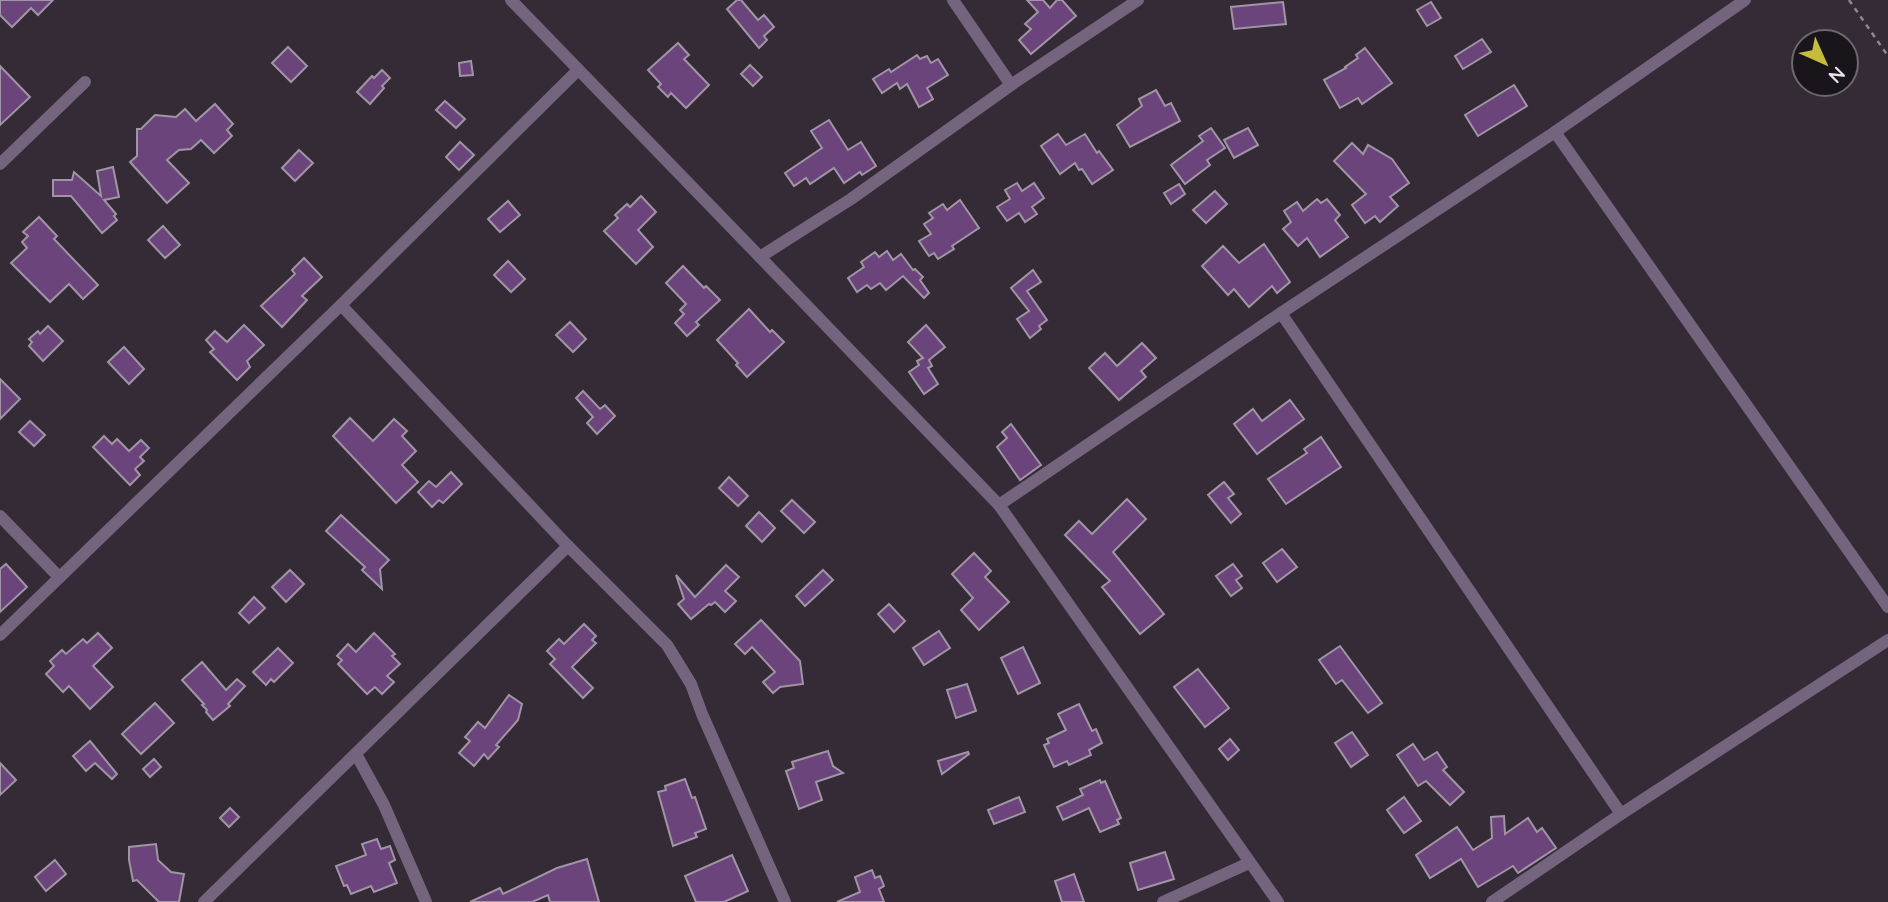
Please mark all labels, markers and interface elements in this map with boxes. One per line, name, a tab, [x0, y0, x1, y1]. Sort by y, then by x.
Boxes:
north arrow	[1790, 28, 1860, 98]
text: N	[1824, 62, 1850, 88]

